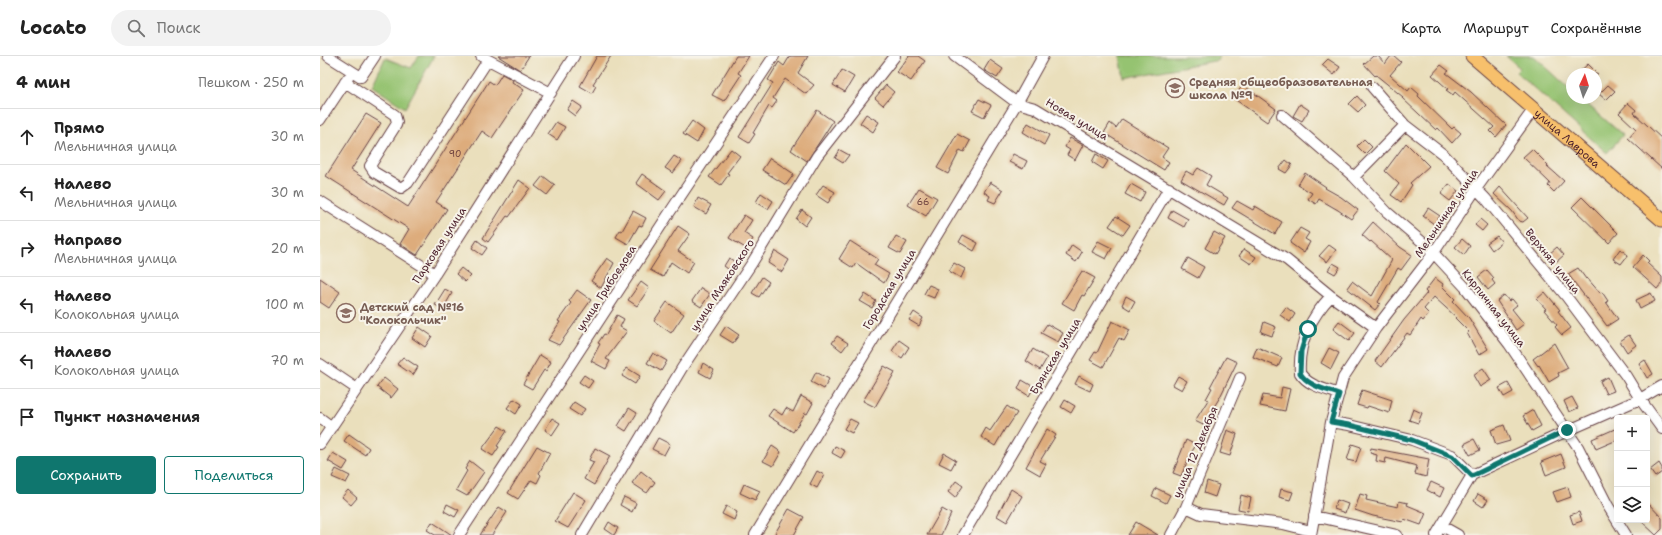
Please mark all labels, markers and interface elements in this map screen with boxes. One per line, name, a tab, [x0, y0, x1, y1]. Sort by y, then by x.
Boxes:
search box	[111, 10, 391, 46]
text: Locato	[20, 15, 87, 40]
icon: search	[125, 17, 147, 39]
text: Поиск	[157, 18, 200, 38]
text: Карта	[1401, 19, 1441, 37]
text: Маршрут	[1463, 19, 1529, 37]
text: Сохранённые	[1551, 19, 1642, 37]
north arrow	[1566, 68, 1602, 104]
text: 4 мин	[16, 71, 71, 93]
text: Пешком · 250 m	[198, 74, 304, 91]
place label: Средняя общеобразовательная школа №9	[1189, 75, 1373, 103]
school or university icon: Средняя общеобразовательная школа №9	[1164, 77, 1186, 99]
street label: Новая улица	[1043, 95, 1111, 144]
street label: улица Лаврова	[1531, 106, 1603, 171]
text: Прямо	[54, 118, 104, 138]
icon: ahead	[16, 126, 38, 148]
text: 30 m	[270, 128, 304, 145]
text: Мельничная улица	[54, 138, 177, 155]
house number: 90	[449, 148, 461, 160]
street label: Мельничная улица	[1411, 166, 1482, 261]
text: Налево	[54, 174, 112, 194]
icon: left	[16, 182, 38, 204]
text: 30 m	[270, 184, 304, 201]
text: Мельничная улица	[54, 194, 177, 211]
house number: 66	[917, 196, 929, 208]
street label: Парковая улица	[409, 204, 470, 286]
street label: Верхняя улица	[1522, 226, 1584, 297]
text: Направо	[54, 230, 122, 250]
street label: улица Маяковского	[687, 236, 758, 334]
icon: right	[16, 238, 38, 260]
text: 20 m	[271, 240, 304, 257]
street label: улица Грибоедова	[573, 242, 640, 334]
street label: Городская улица	[860, 246, 919, 332]
text: Мельничная улица	[54, 250, 177, 267]
street label: Кирпичная улица	[1458, 266, 1529, 351]
text: Налево	[54, 286, 112, 306]
icon: left	[16, 294, 38, 316]
text: 100 m	[265, 296, 304, 313]
place label: Детский сад №16 "Колокольчик"	[360, 300, 464, 328]
school or university icon: Детский сад №16 "Колокольчик"	[335, 302, 357, 324]
text: Колокольная улица	[54, 306, 179, 323]
street label: Брянская улица	[1027, 315, 1084, 397]
route start	[1299, 320, 1317, 338]
text: Налево	[54, 342, 112, 362]
icon: left	[16, 350, 38, 372]
text: 70 m	[270, 352, 304, 369]
text: Колокольная улица	[54, 362, 179, 379]
street label: улица 12 Декабря	[1169, 404, 1222, 500]
icon: arrive	[16, 406, 38, 428]
text: Пункт назначения	[54, 407, 200, 427]
map controls	[1614, 415, 1650, 523]
button: +	[1614, 415, 1650, 451]
route end	[1558, 421, 1576, 439]
button: −	[1614, 451, 1650, 487]
button: Сохранить	[16, 456, 156, 494]
button: Поделиться	[164, 456, 304, 494]
button: layers	[1614, 487, 1650, 523]

